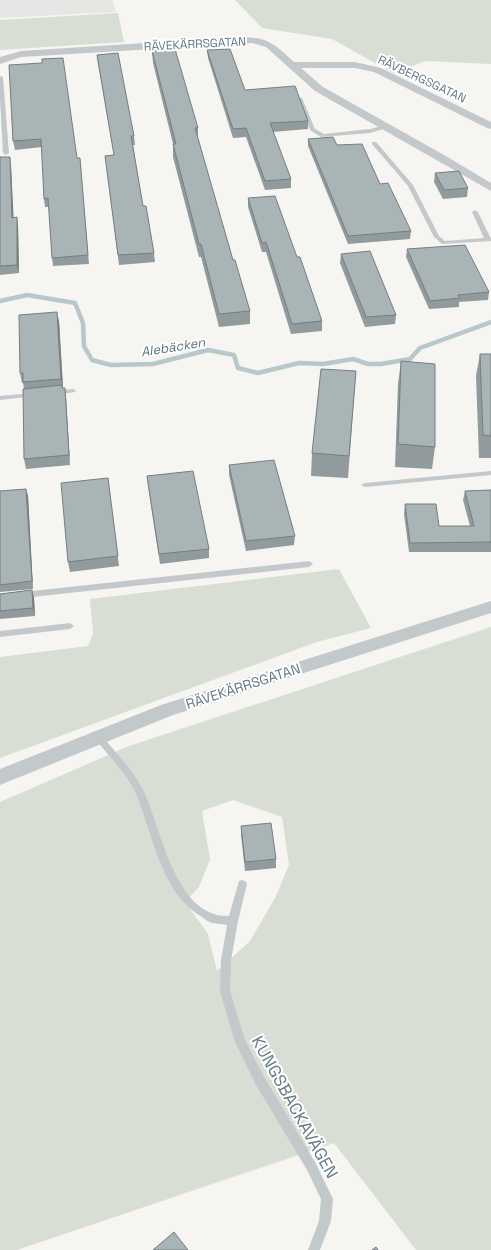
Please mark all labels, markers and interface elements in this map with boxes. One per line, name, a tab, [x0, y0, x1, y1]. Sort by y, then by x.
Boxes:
street label: RÄVEKÄRRSGATAN	[143, 33, 247, 55]
street label: RÄVBERGSGATAN	[375, 52, 469, 106]
water label: Alebäcken	[140, 333, 207, 360]
street label: RÄVEKÄRRSGATAN	[183, 659, 303, 713]
street label: KUNGSBACKAVÄGEN	[247, 1032, 343, 1182]

